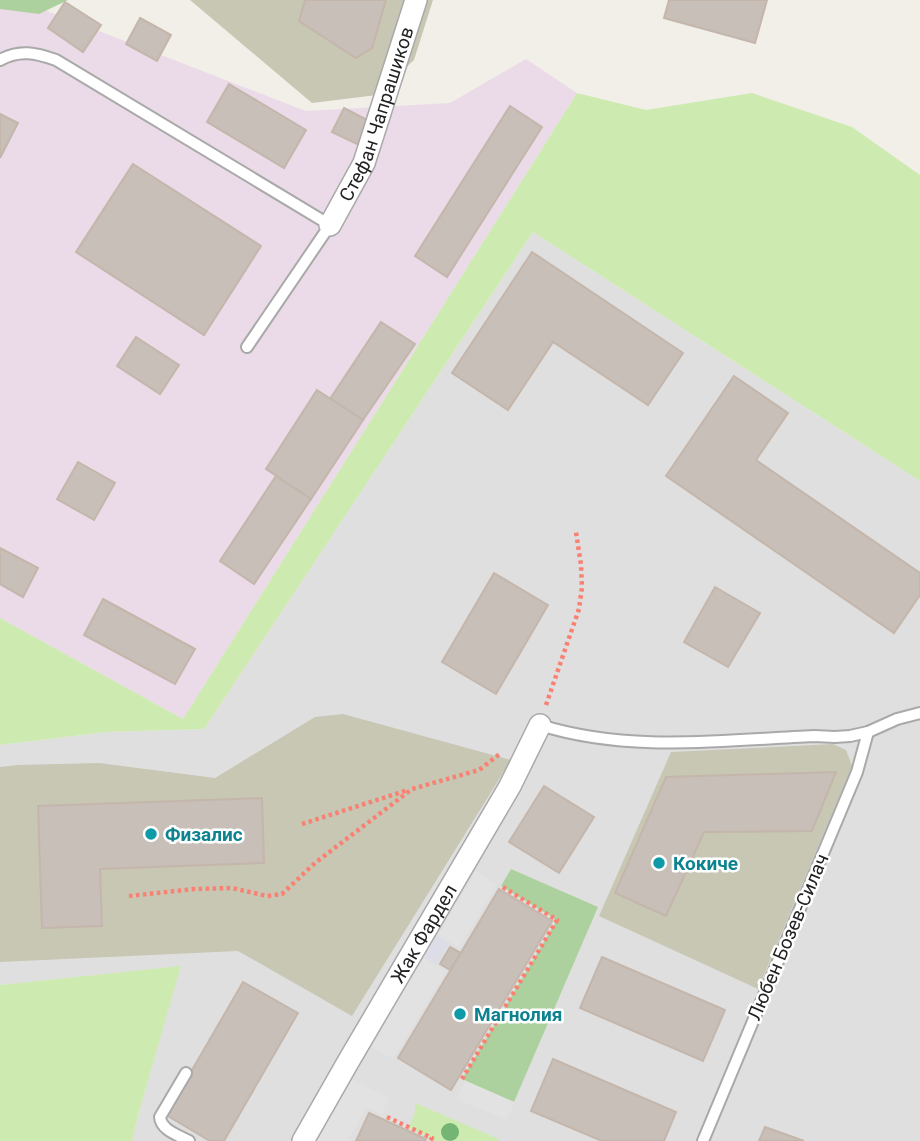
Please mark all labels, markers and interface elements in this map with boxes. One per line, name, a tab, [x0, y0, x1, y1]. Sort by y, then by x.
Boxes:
street label: Стефан Чапрашиков	[334, 24, 418, 205]
place label: Физалис	[165, 823, 243, 846]
marker: Физалис	[143, 826, 159, 842]
street label: Любен Бозев-Силач	[742, 850, 834, 1024]
place label: Кокиче	[673, 852, 738, 875]
marker: Кокиче	[651, 855, 667, 871]
street label: Жак Фардел	[386, 880, 461, 987]
place label: Магнолия	[474, 1003, 562, 1026]
marker: Магнолия	[452, 1006, 468, 1022]

